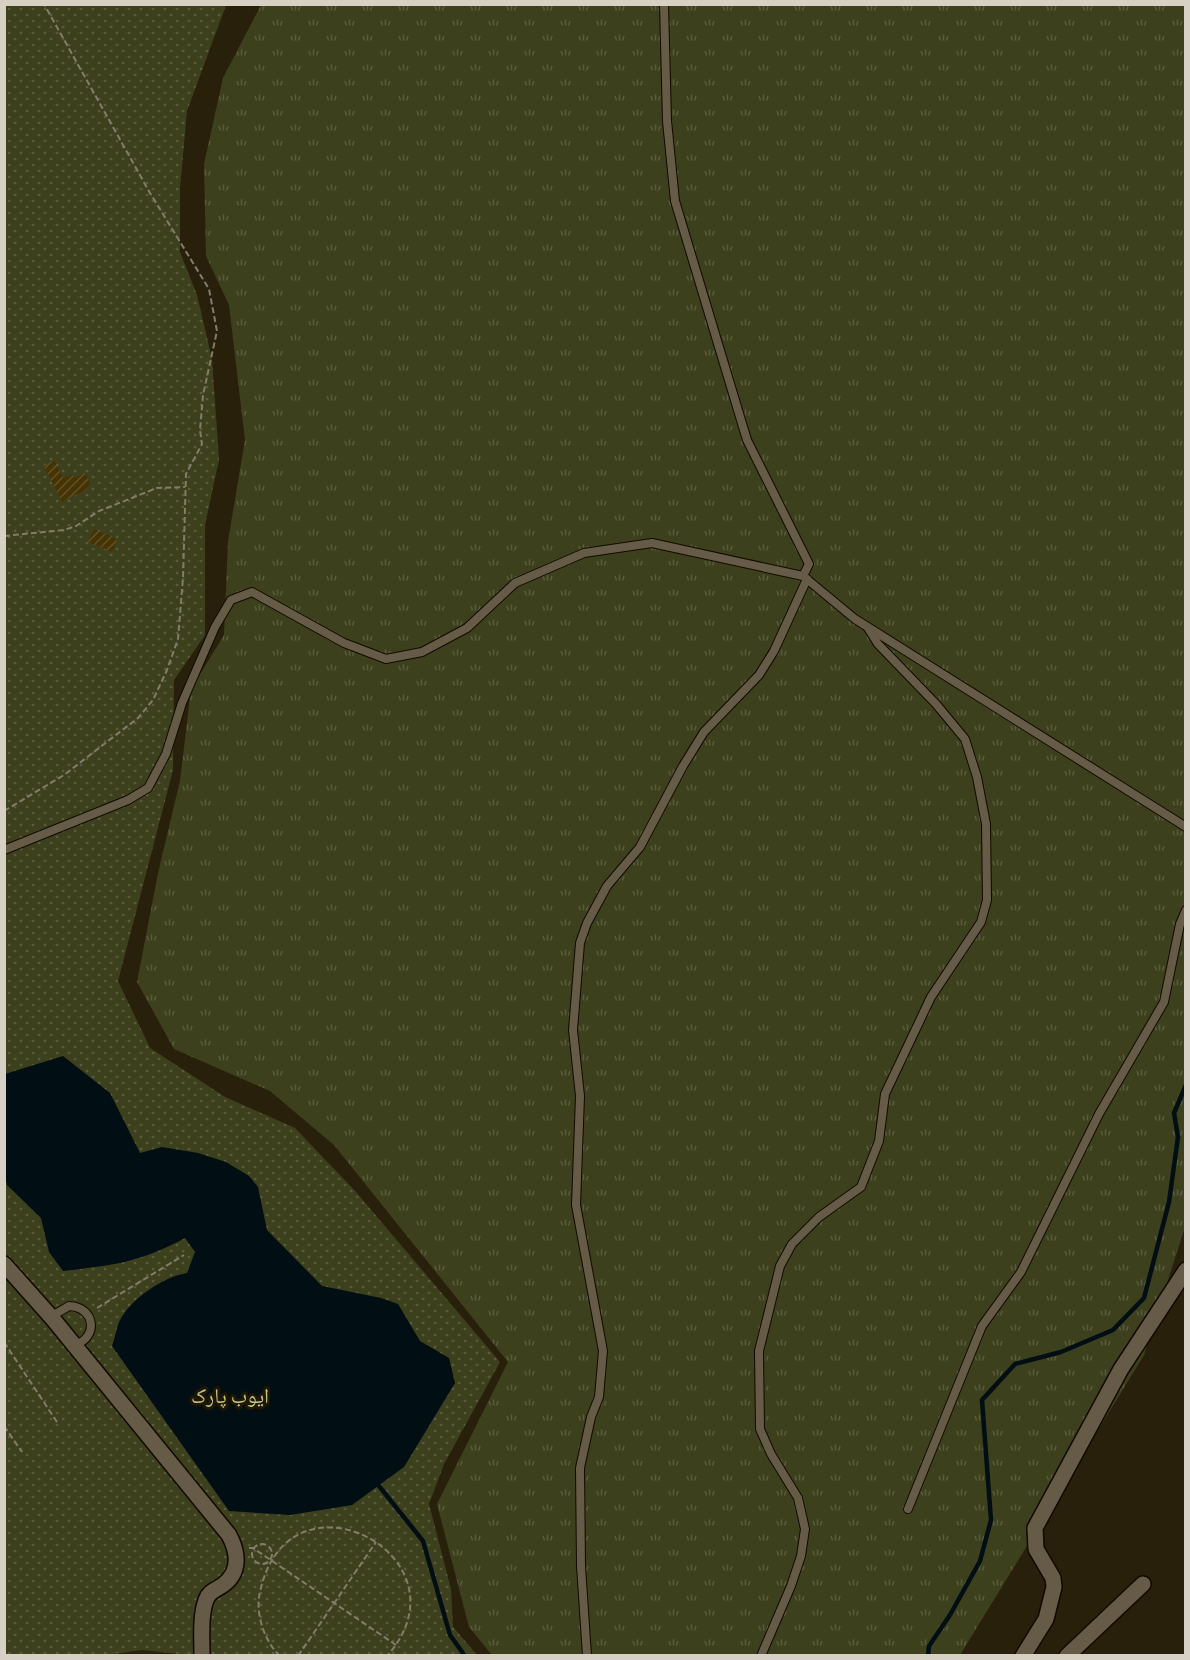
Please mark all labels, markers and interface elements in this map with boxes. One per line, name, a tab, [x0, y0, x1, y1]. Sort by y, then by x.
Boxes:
park label: ایوب پارک	[191, 1382, 269, 1408]

